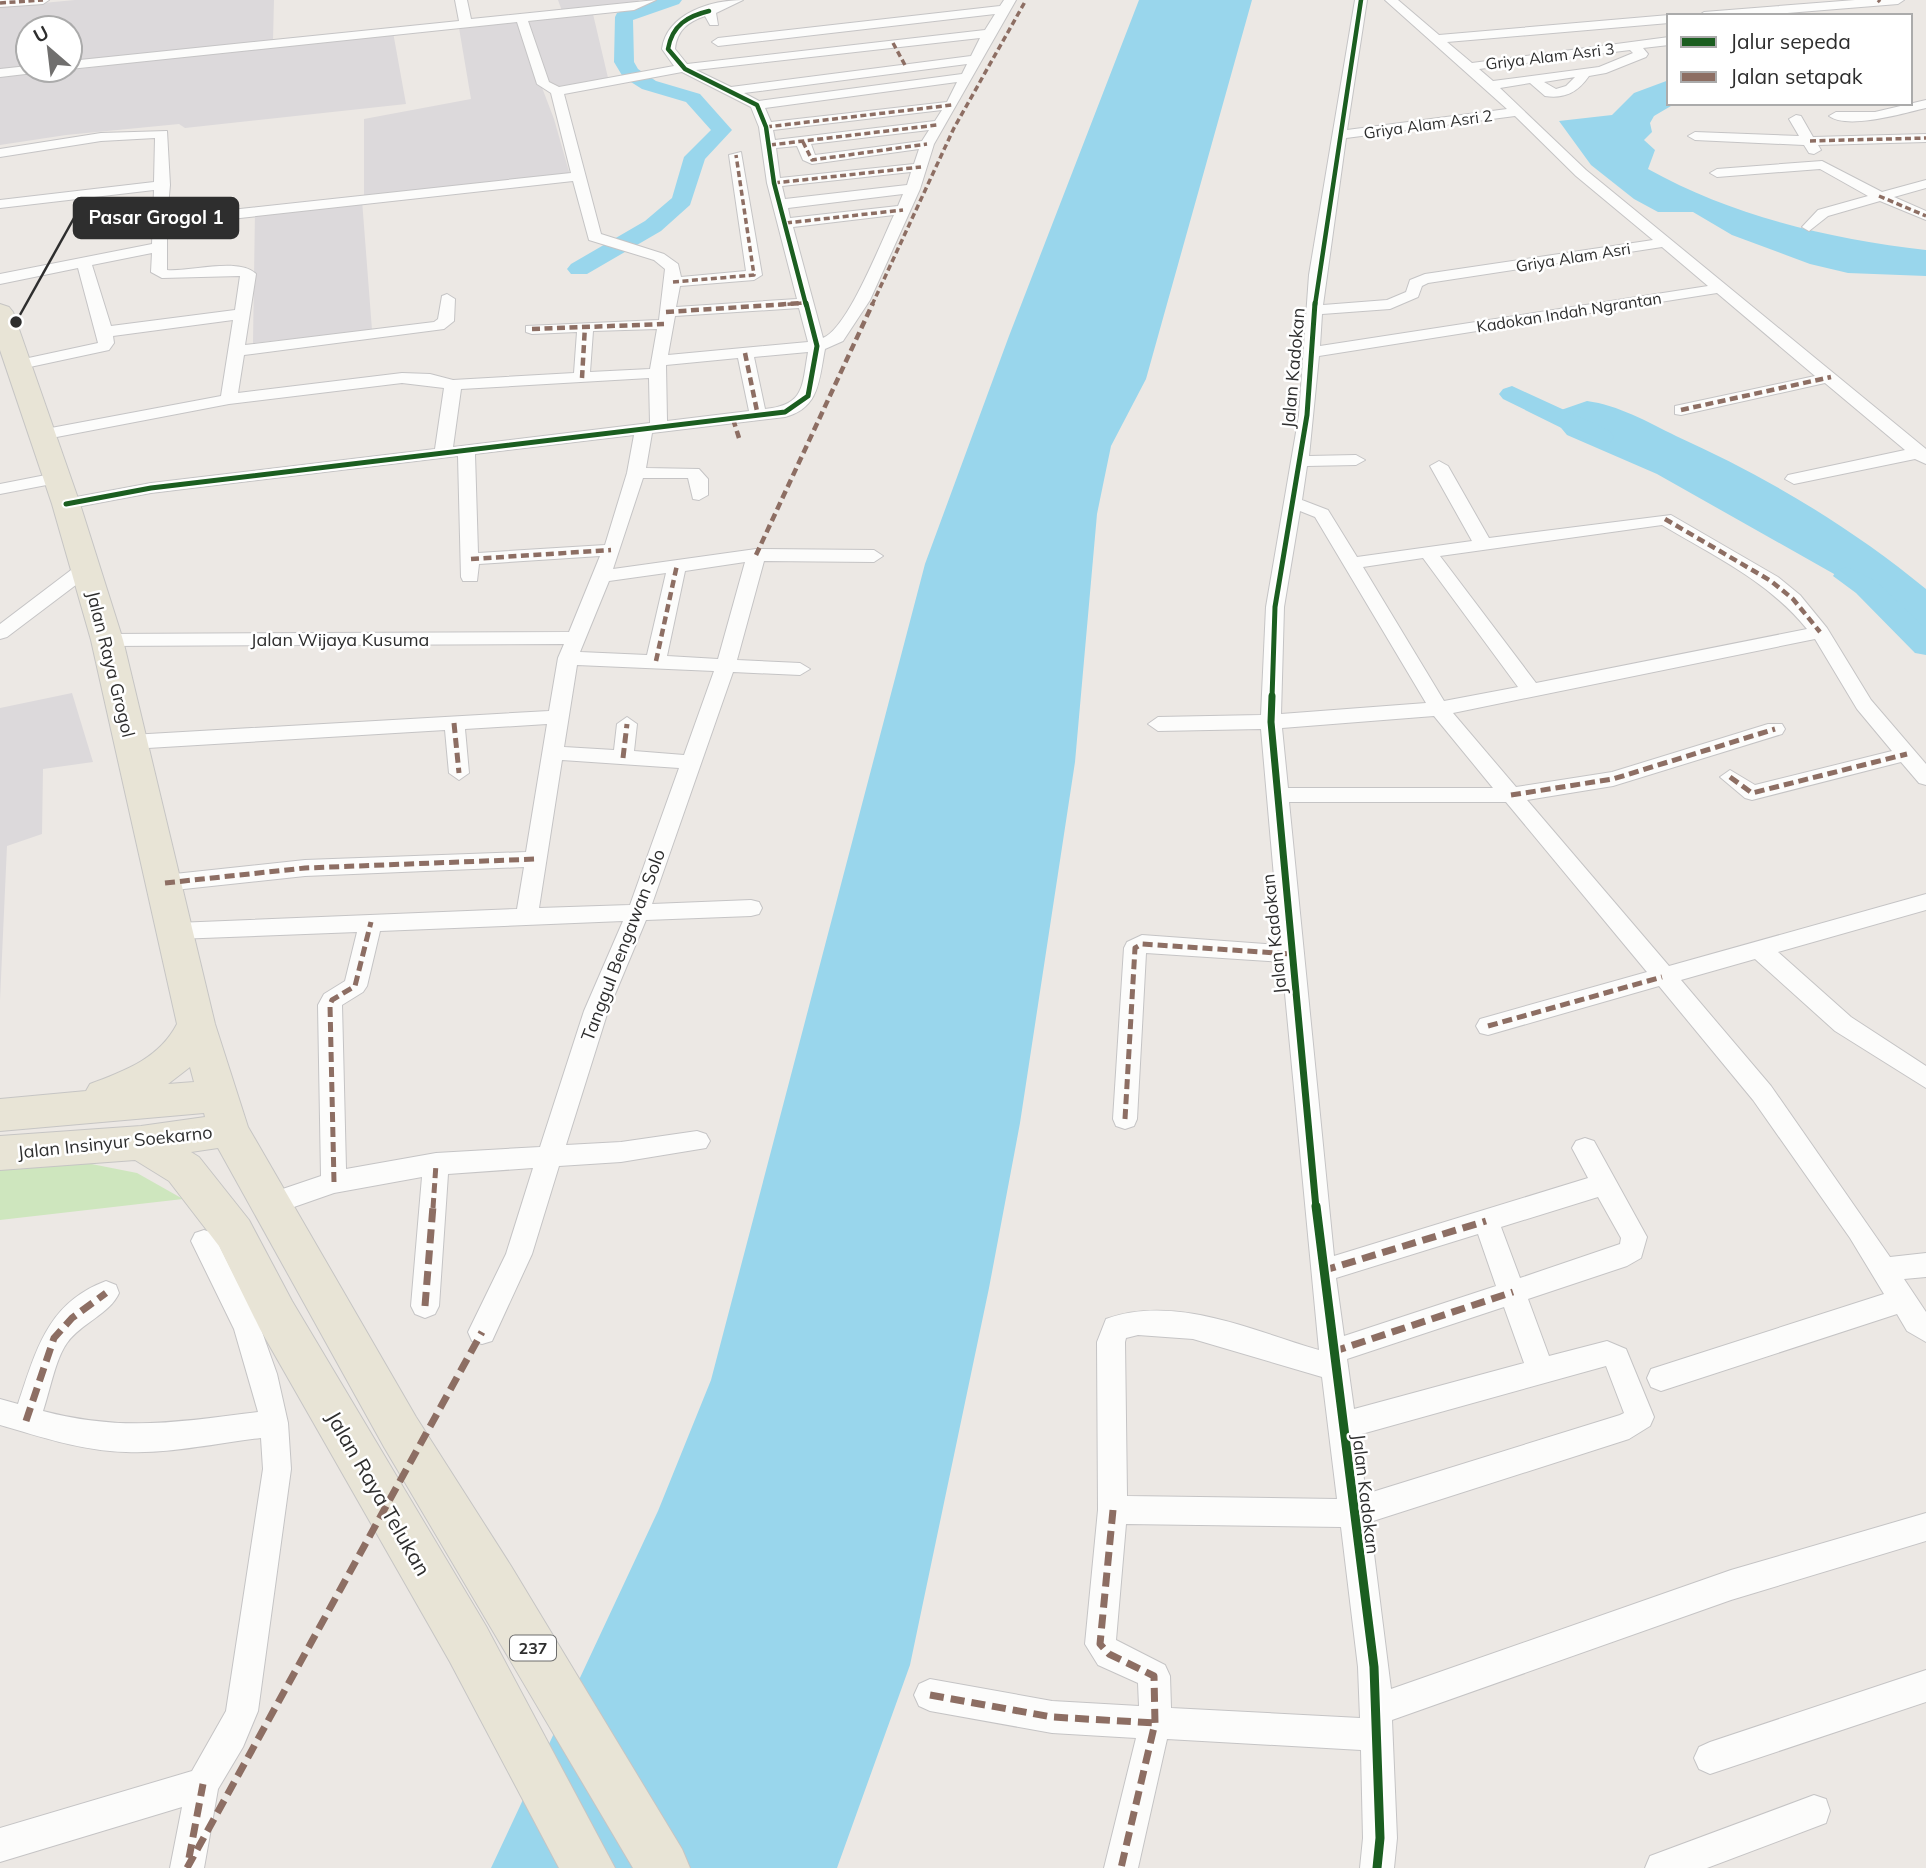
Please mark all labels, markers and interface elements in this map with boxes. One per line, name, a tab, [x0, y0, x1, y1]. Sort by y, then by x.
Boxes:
north arrow	[14, 14, 84, 84]
legend	[1667, 14, 1912, 105]
text: U	[29, 20, 53, 48]
text: Jalur sepeda	[1730, 28, 1851, 54]
street label: Griya Alam Asri 3	[1484, 38, 1616, 74]
text: Jalan setapak	[1730, 63, 1863, 89]
street label: Griya Alam Asri 2	[1362, 105, 1494, 143]
callout: Pasar Grogol 1	[74, 198, 238, 238]
text: Pasar Grogol 1	[88, 205, 224, 229]
street label: Griya Alam Asri	[1514, 238, 1632, 276]
street label: Kadokan Indah Ngrantan	[1475, 288, 1663, 336]
street label: Jalan Kadokan	[1276, 307, 1310, 429]
street label: Jalan Raya Grogol	[82, 588, 140, 740]
street label: Jalan Wijaya Kusuma	[251, 628, 429, 651]
street label: Tanggul Bengawan Solo	[576, 846, 670, 1044]
street label: Jalan Kadokan	[1256, 873, 1292, 995]
street label: Jalan Insinyur Soekarno	[16, 1120, 214, 1164]
street label: Jalan Raya Telukan	[321, 1406, 437, 1580]
street label: Jalan Kadokan	[1347, 1433, 1385, 1555]
road number: 237	[510, 1636, 556, 1660]

